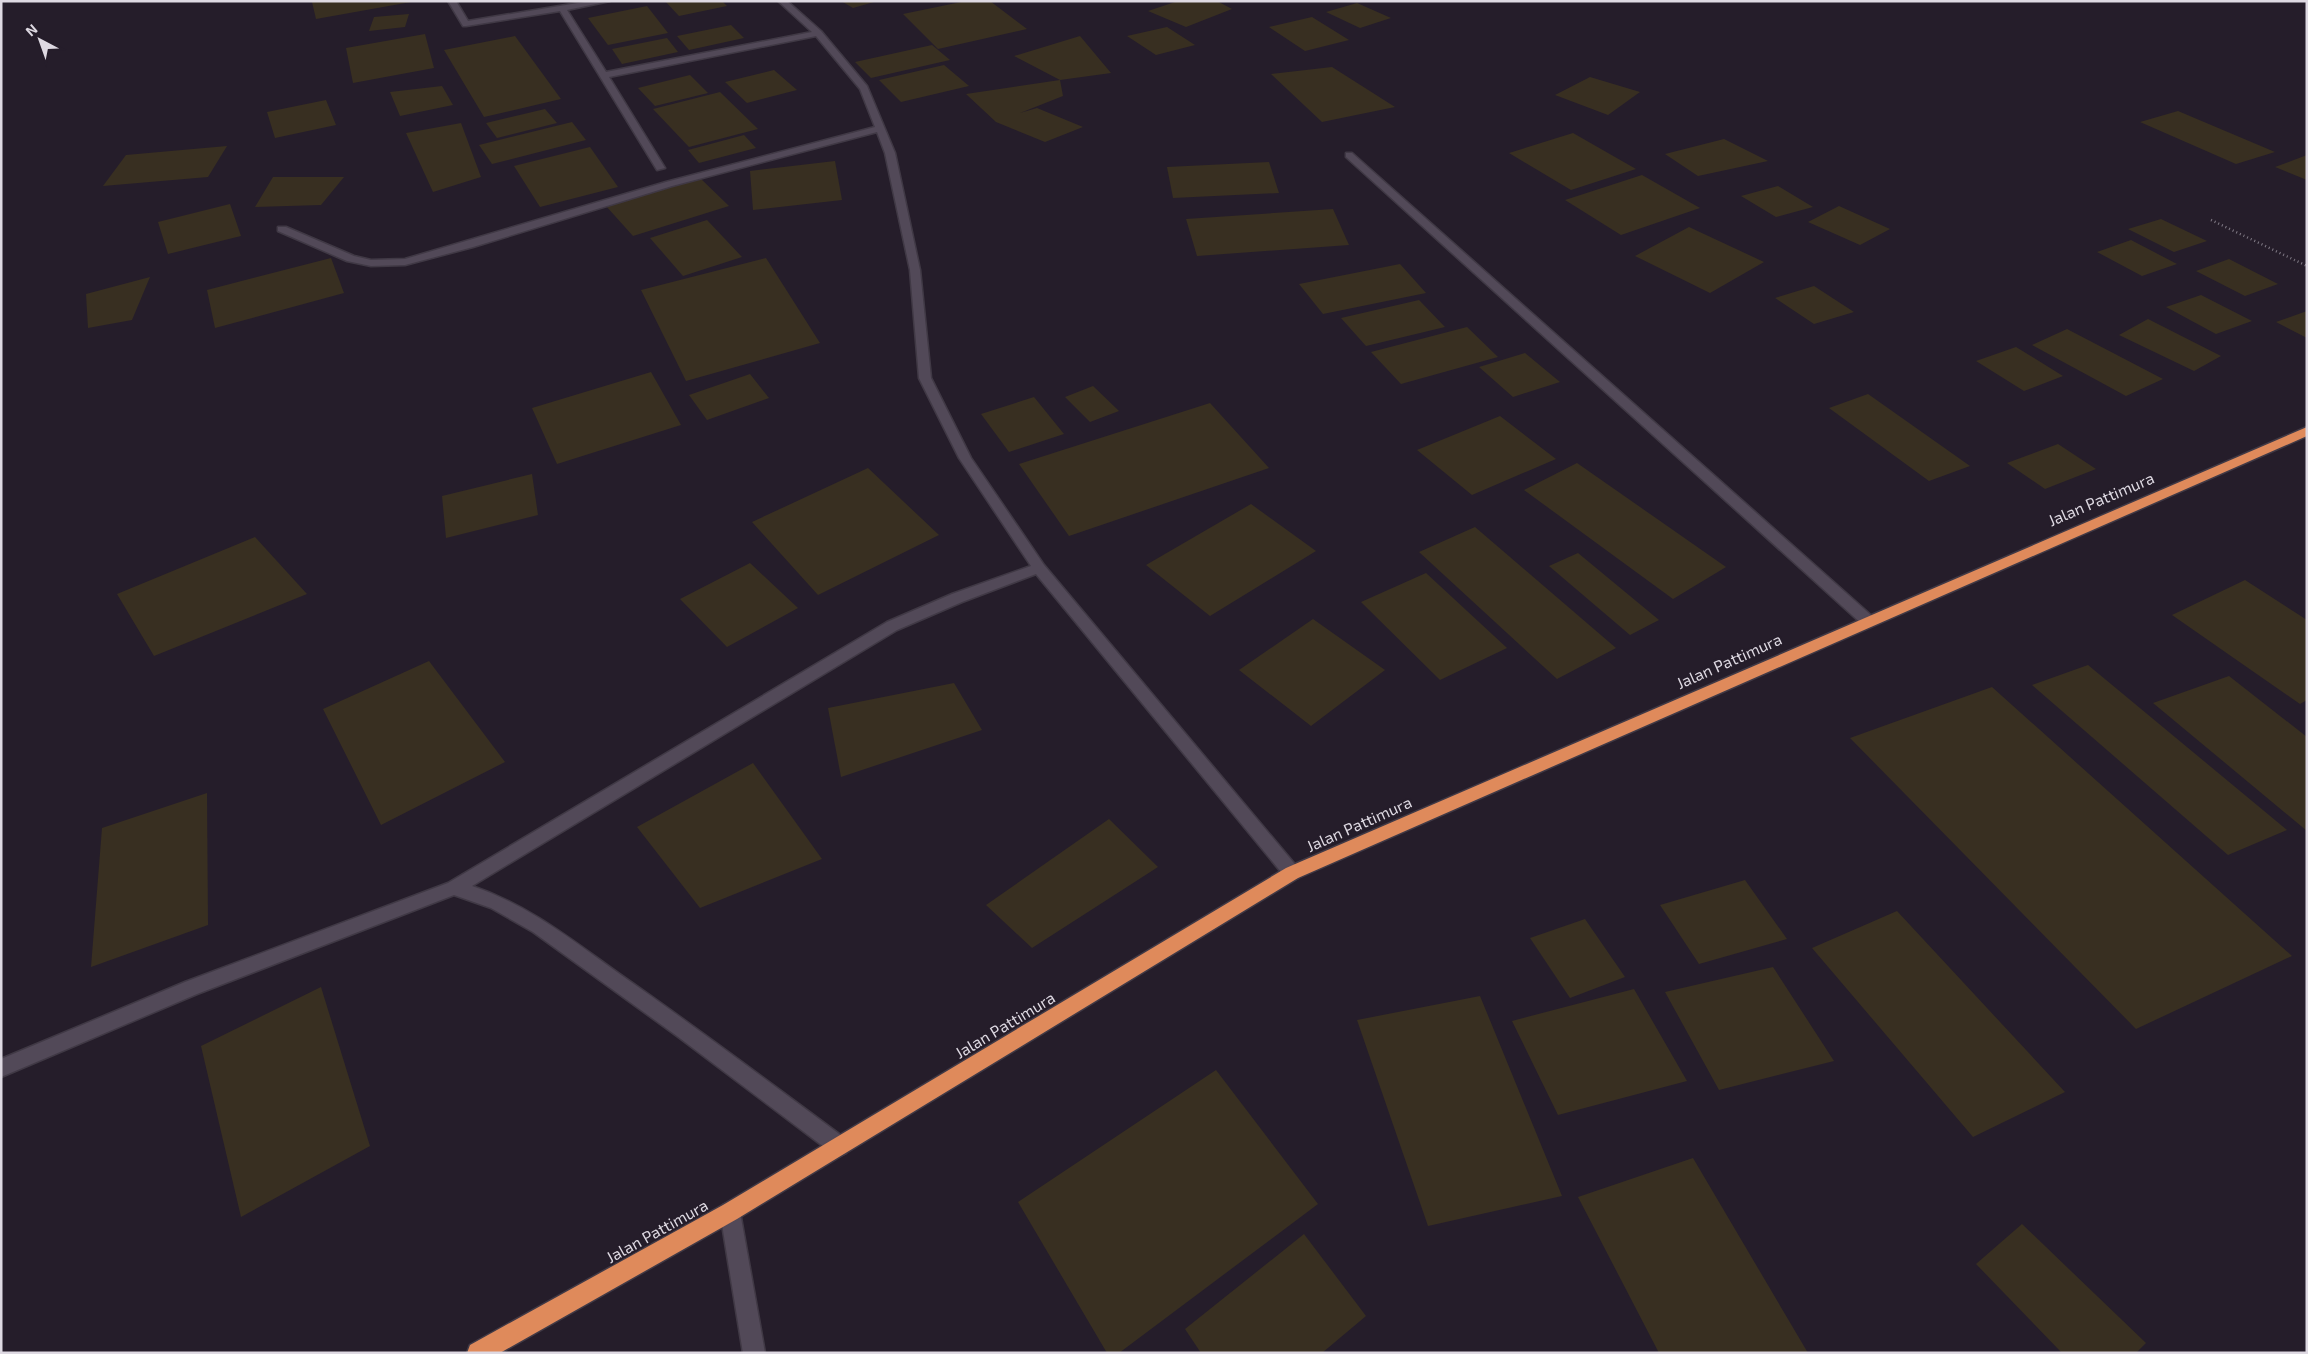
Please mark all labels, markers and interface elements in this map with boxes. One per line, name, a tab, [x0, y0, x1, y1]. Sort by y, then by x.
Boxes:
north arrow	[15, 15, 65, 65]
text: N	[22, 20, 41, 40]
street label: Jalan Pattimura	[2045, 468, 2157, 529]
street label: Jalan Pattimura	[1673, 629, 1784, 692]
street label: Jalan Pattimura	[1303, 792, 1414, 855]
street label: Jalan Pattimura	[951, 987, 1058, 1062]
street label: Jalan Pattimura	[603, 1195, 711, 1266]

